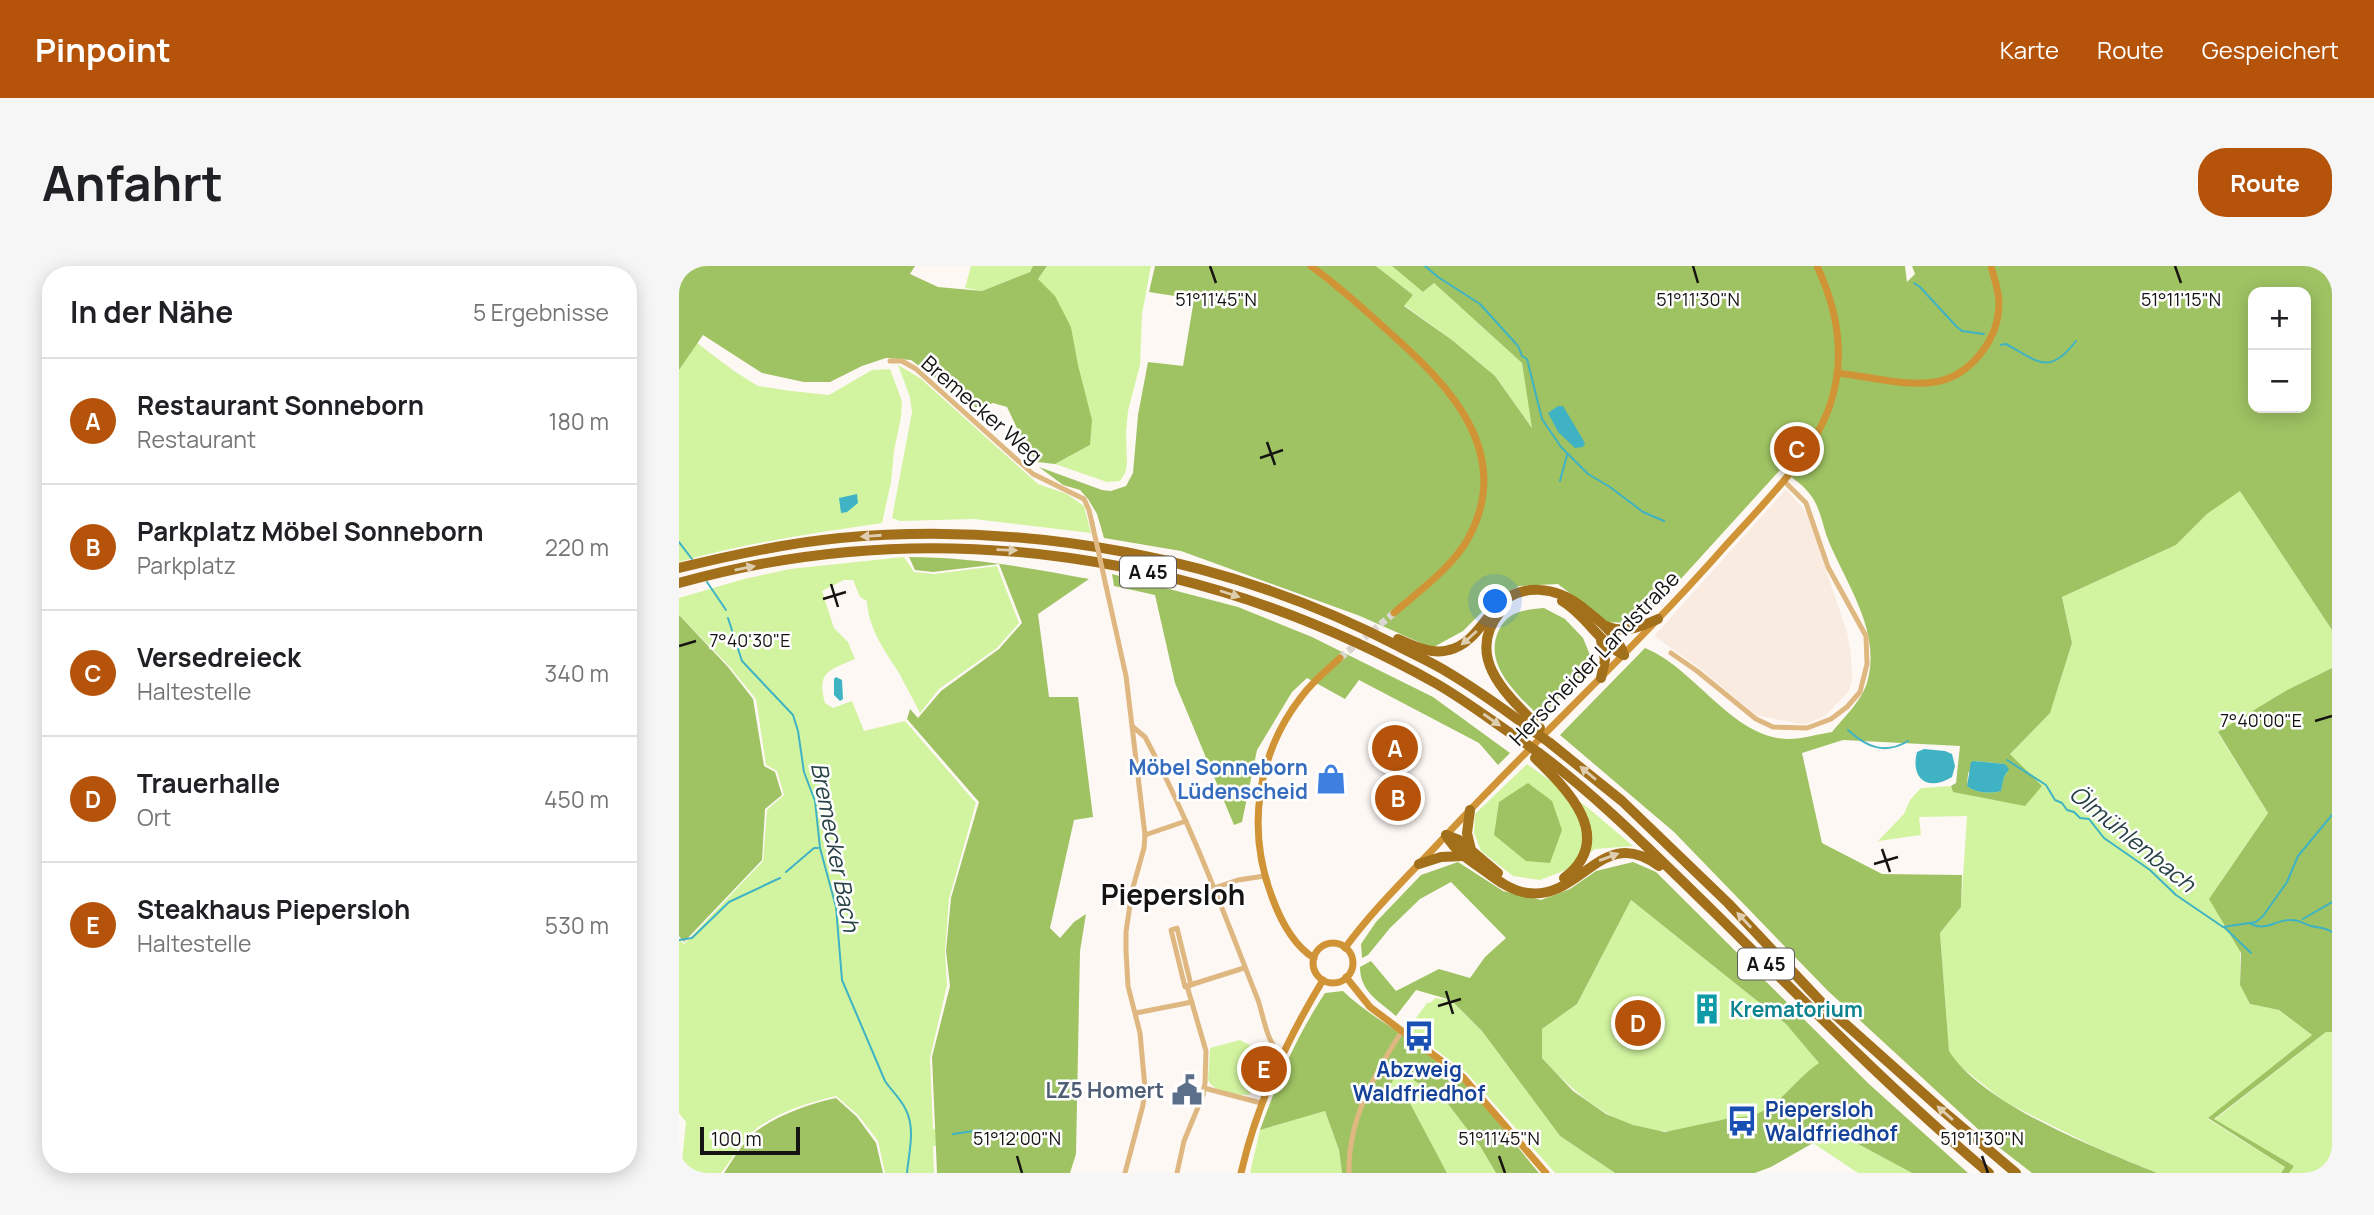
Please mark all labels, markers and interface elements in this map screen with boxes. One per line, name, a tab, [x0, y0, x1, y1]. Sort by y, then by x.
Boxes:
text: Pinpoint	[35, 27, 171, 72]
text: Karte	[2000, 33, 2059, 66]
text: Route	[2097, 33, 2164, 66]
text: Gespeichert	[2202, 33, 2339, 66]
button: Route	[2198, 148, 2332, 217]
text: Anfahrt	[42, 149, 223, 216]
text: 51°11'45"N	[1175, 287, 1257, 311]
text: 51°11'30"N	[1656, 287, 1740, 311]
text: 51°11'15"N	[2141, 287, 2221, 311]
map controls	[2248, 287, 2311, 413]
button: +	[2248, 287, 2311, 350]
text: In der Nähe	[70, 291, 233, 332]
text: 5 Ergebnisse	[473, 296, 609, 328]
street label: Bremecker Weg	[916, 349, 1048, 469]
button: −	[2248, 350, 2311, 413]
text: Restaurant Sonneborn	[137, 387, 424, 423]
text: A	[85, 405, 101, 437]
text: 180 m	[549, 405, 609, 437]
text: Restaurant	[137, 423, 256, 455]
pin: C	[1774, 423, 1820, 475]
text: Parkplatz Möbel Sonneborn	[137, 513, 484, 549]
text: B	[86, 531, 100, 563]
text: 220 m	[545, 531, 609, 563]
one-way arrow	[860, 531, 882, 542]
one-way arrow	[997, 545, 1019, 556]
text: Parkplatz	[137, 549, 236, 581]
road number: A 45	[1120, 556, 1176, 588]
one-way arrow	[734, 562, 756, 573]
street label: Herscheider Landstraße	[1503, 564, 1685, 752]
your location	[1478, 584, 1512, 618]
one-way arrow	[1220, 590, 1241, 600]
text: 7°40'30"E	[710, 628, 790, 652]
one-way arrow	[1460, 630, 1477, 645]
text: Versedreieck	[137, 639, 301, 675]
text: C	[85, 657, 102, 689]
text: 340 m	[545, 657, 609, 689]
text: Haltestelle	[137, 675, 252, 707]
text: 7°40'00"E	[2220, 708, 2302, 732]
one-way arrow	[1483, 713, 1501, 727]
pin: A	[1372, 722, 1418, 774]
place label: Möbel Sonneborn Lüdenscheid	[1128, 753, 1308, 805]
water label: Bremecker Bach	[804, 760, 868, 936]
shop icon: Möbel Sonneborn Lüdenscheid	[1314, 762, 1348, 796]
text: Trauerhalle	[137, 765, 280, 801]
one-way arrow	[1580, 766, 1598, 781]
pin: B	[1375, 772, 1421, 824]
water label: Ölmühlenbach	[2063, 777, 2204, 900]
text: D	[85, 783, 101, 815]
text: 450 m	[544, 783, 609, 815]
text: Ort	[137, 801, 171, 833]
one-way arrow	[1598, 851, 1619, 862]
district label: Piepersloh	[1101, 875, 1245, 913]
text: Steakhaus Piepersloh	[137, 891, 410, 927]
text: E	[86, 909, 100, 941]
text: 530 m	[545, 909, 609, 941]
one-way arrow	[1736, 912, 1752, 929]
text: Haltestelle	[137, 927, 252, 959]
road number: A 45	[1738, 948, 1794, 979]
building icon: Krematorium	[1690, 992, 1724, 1026]
place label: Krematorium	[1730, 995, 1863, 1023]
pin: D	[1615, 997, 1661, 1049]
bus stop icon: Abzweig Waldfriedhof	[1402, 1019, 1436, 1053]
pin: E	[1241, 1043, 1287, 1095]
place label: Abzweig Waldfriedhof	[1353, 1055, 1485, 1107]
public building icon: LZ5 Homert	[1170, 1073, 1204, 1107]
place label: LZ5 Homert	[1045, 1076, 1164, 1104]
place label: Piepersloh Waldfriedhof	[1765, 1095, 1897, 1147]
bus stop icon: Piepersloh Waldfriedhof	[1725, 1104, 1759, 1138]
one-way arrow	[1937, 1106, 1954, 1121]
scale bar	[700, 1124, 800, 1156]
text: 100 m	[711, 1126, 762, 1152]
text: 51°12'00"N	[973, 1126, 1061, 1150]
text: 51°11'45"N	[1458, 1126, 1540, 1150]
text: 51°11'30"N	[1940, 1126, 2024, 1150]

